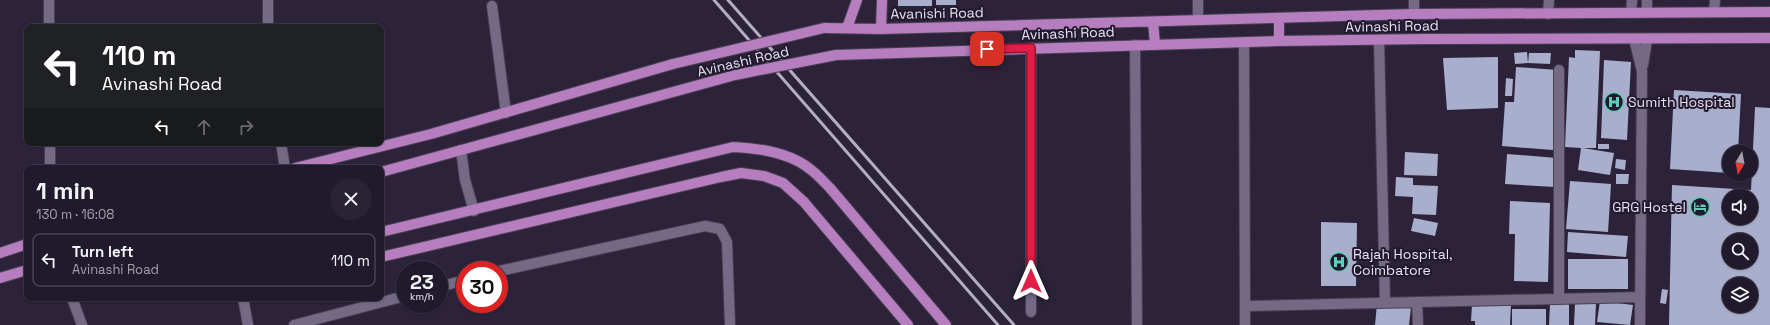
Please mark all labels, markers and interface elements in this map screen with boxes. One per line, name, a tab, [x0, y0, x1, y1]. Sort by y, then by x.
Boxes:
street label: Avanishi Road	[890, 3, 984, 23]
street label: Avinashi Road	[1345, 16, 1439, 36]
street label: Avinashi Road	[1021, 22, 1115, 44]
pin	[970, 32, 1004, 66]
text: 110 m	[102, 37, 176, 73]
icon: arrive	[976, 38, 998, 60]
icon: left	[36, 40, 88, 92]
street label: Avinashi Road	[695, 42, 791, 80]
text: Avinashi Road	[102, 72, 222, 95]
hospital icon: Sumith Hospital	[1603, 91, 1625, 113]
place label: Sumith Hospital	[1628, 93, 1735, 111]
icon: left	[151, 116, 173, 138]
icon: ahead	[193, 116, 215, 138]
icon: right	[235, 116, 257, 138]
north arrow	[1722, 145, 1758, 181]
map controls	[1722, 145, 1758, 313]
text: 1 min	[36, 175, 95, 206]
button: close	[330, 178, 372, 220]
button: sound	[1722, 189, 1758, 225]
hotel icon: GRG Hostel	[1689, 196, 1711, 218]
place label: GRG Hostel	[1612, 198, 1686, 216]
text: 130 m · 16:08	[36, 206, 114, 223]
button: search	[1722, 233, 1758, 269]
text: Turn left	[72, 242, 134, 261]
place label: Rajah Hospital, Coimbatore	[1353, 245, 1453, 279]
icon: left	[38, 249, 60, 271]
text: 110 m	[331, 251, 370, 270]
hospital icon: Rajah Hospital, Coimbatore	[1328, 251, 1350, 273]
position arrow	[1010, 260, 1052, 302]
text: Avinashi Road	[72, 261, 159, 278]
speed limit sign: 30	[456, 261, 508, 313]
text: 23	[410, 269, 434, 295]
button: layers	[1722, 277, 1758, 313]
text: km/h	[410, 290, 434, 303]

